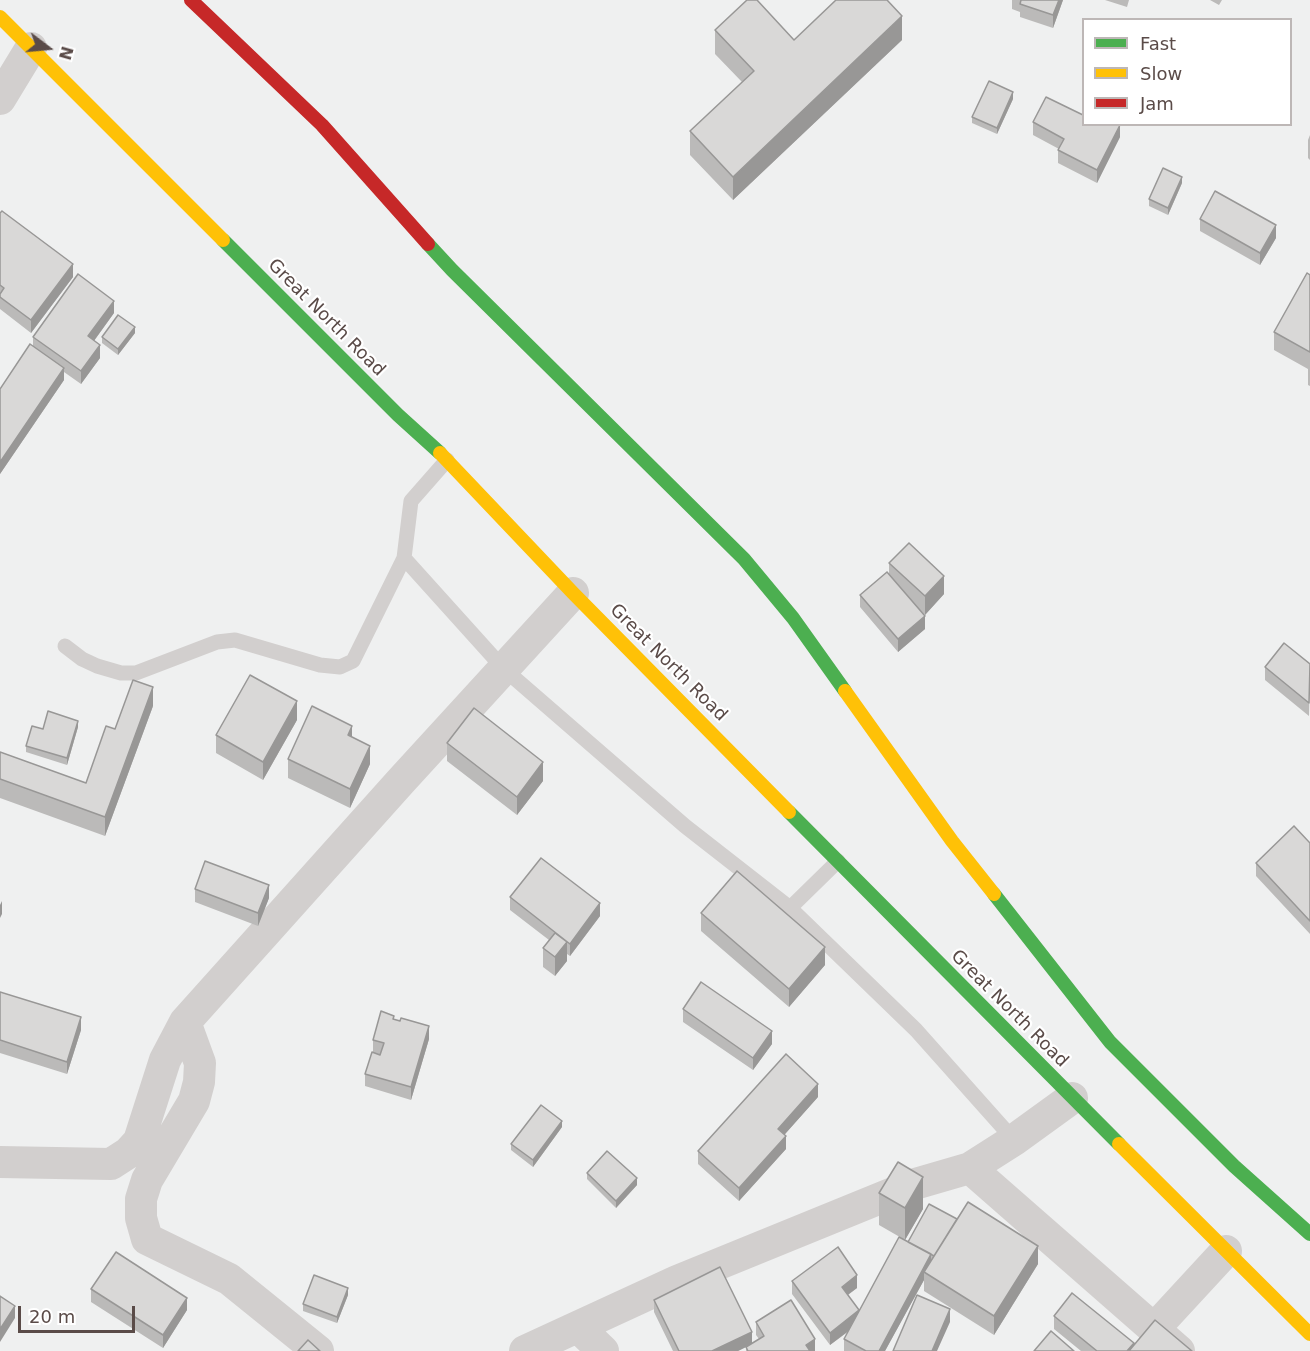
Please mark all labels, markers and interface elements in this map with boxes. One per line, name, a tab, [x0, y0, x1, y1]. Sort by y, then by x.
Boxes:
north arrow	[18, 18, 78, 78]
legend	[1082, 18, 1292, 126]
text: Fast	[1140, 33, 1176, 54]
text: N	[55, 44, 77, 62]
text: Slow	[1140, 63, 1182, 84]
text: Jam	[1140, 93, 1174, 114]
street label: Great North Road	[263, 255, 389, 381]
street label: Great North Road	[605, 600, 731, 726]
street label: Great North Road	[946, 946, 1072, 1072]
scale bar	[21, 1294, 138, 1332]
text: 20 m	[29, 1306, 75, 1327]

